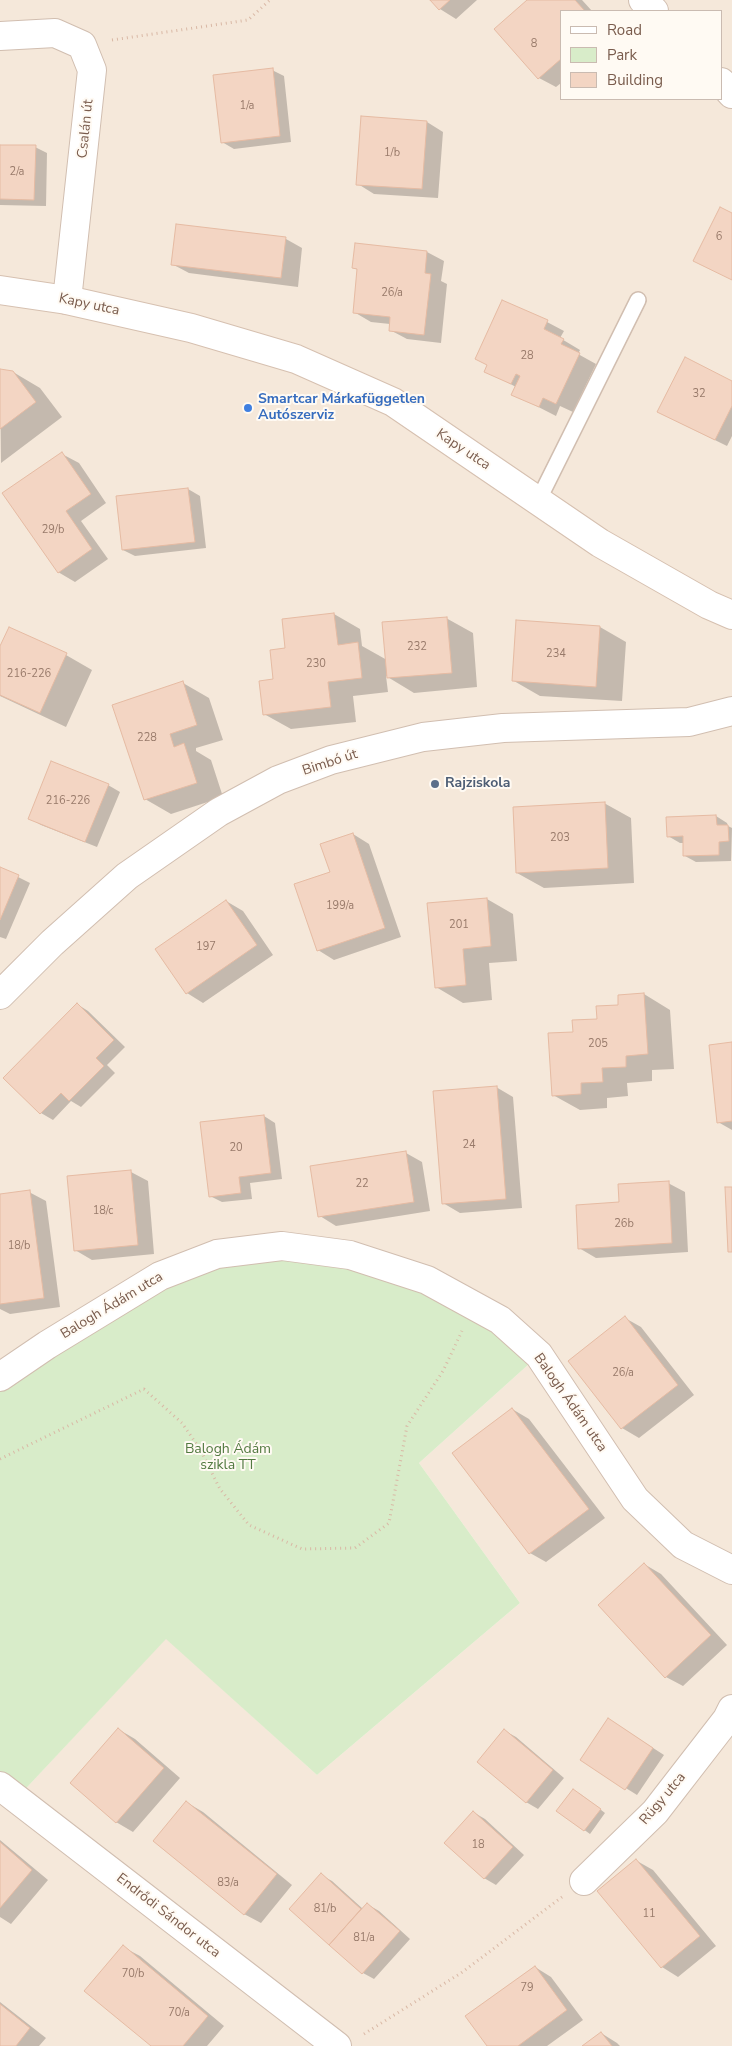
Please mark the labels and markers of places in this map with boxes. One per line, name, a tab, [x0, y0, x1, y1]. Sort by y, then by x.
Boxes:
place label: Smartcar Márkafüggetlen Autószerviz	[258, 392, 425, 424]
marker: Smartcar Márkafüggetlen Autószerviz	[242, 402, 254, 414]
place label: Rajziskola	[445, 776, 510, 792]
marker: Rajziskola	[429, 778, 441, 790]

